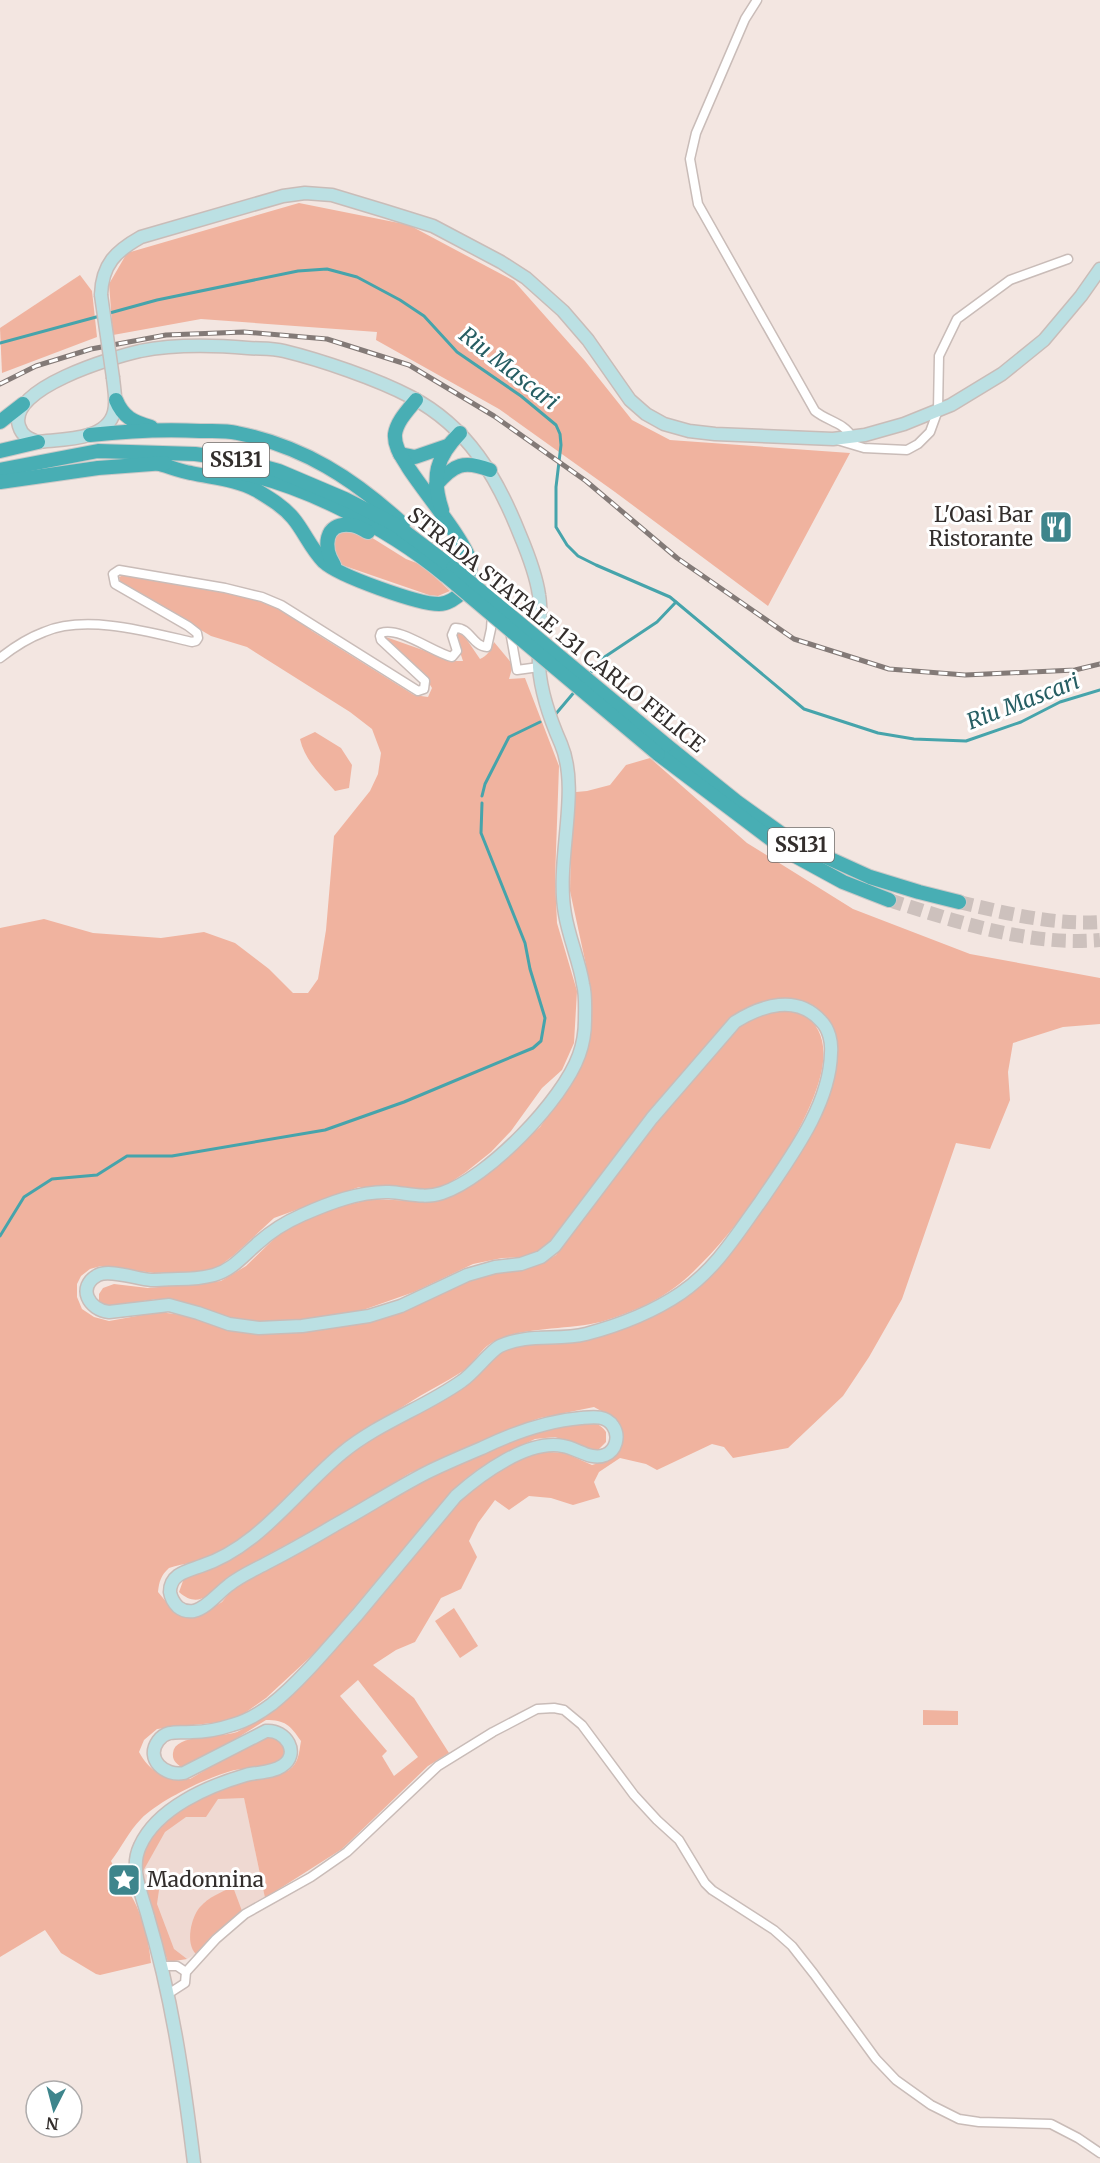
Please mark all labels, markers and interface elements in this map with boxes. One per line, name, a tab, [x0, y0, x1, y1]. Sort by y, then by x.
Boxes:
water label: Riu Mascari	[454, 320, 564, 416]
road number: SS131	[203, 443, 269, 477]
street label: STRADA STATALE 131 CARLO FELICE	[402, 501, 711, 758]
place label: L'Oasi Bar Ristorante	[929, 501, 1033, 552]
restaurant icon: L'Oasi Bar Ristorante	[1038, 509, 1074, 545]
water label: Riu Mascari	[963, 667, 1083, 735]
road number: SS131	[768, 828, 834, 862]
place icon: Madonnina	[106, 1862, 142, 1898]
place label: Madonnina	[147, 1866, 264, 1893]
north arrow	[24, 2079, 84, 2139]
text: N	[45, 2113, 60, 2135]

